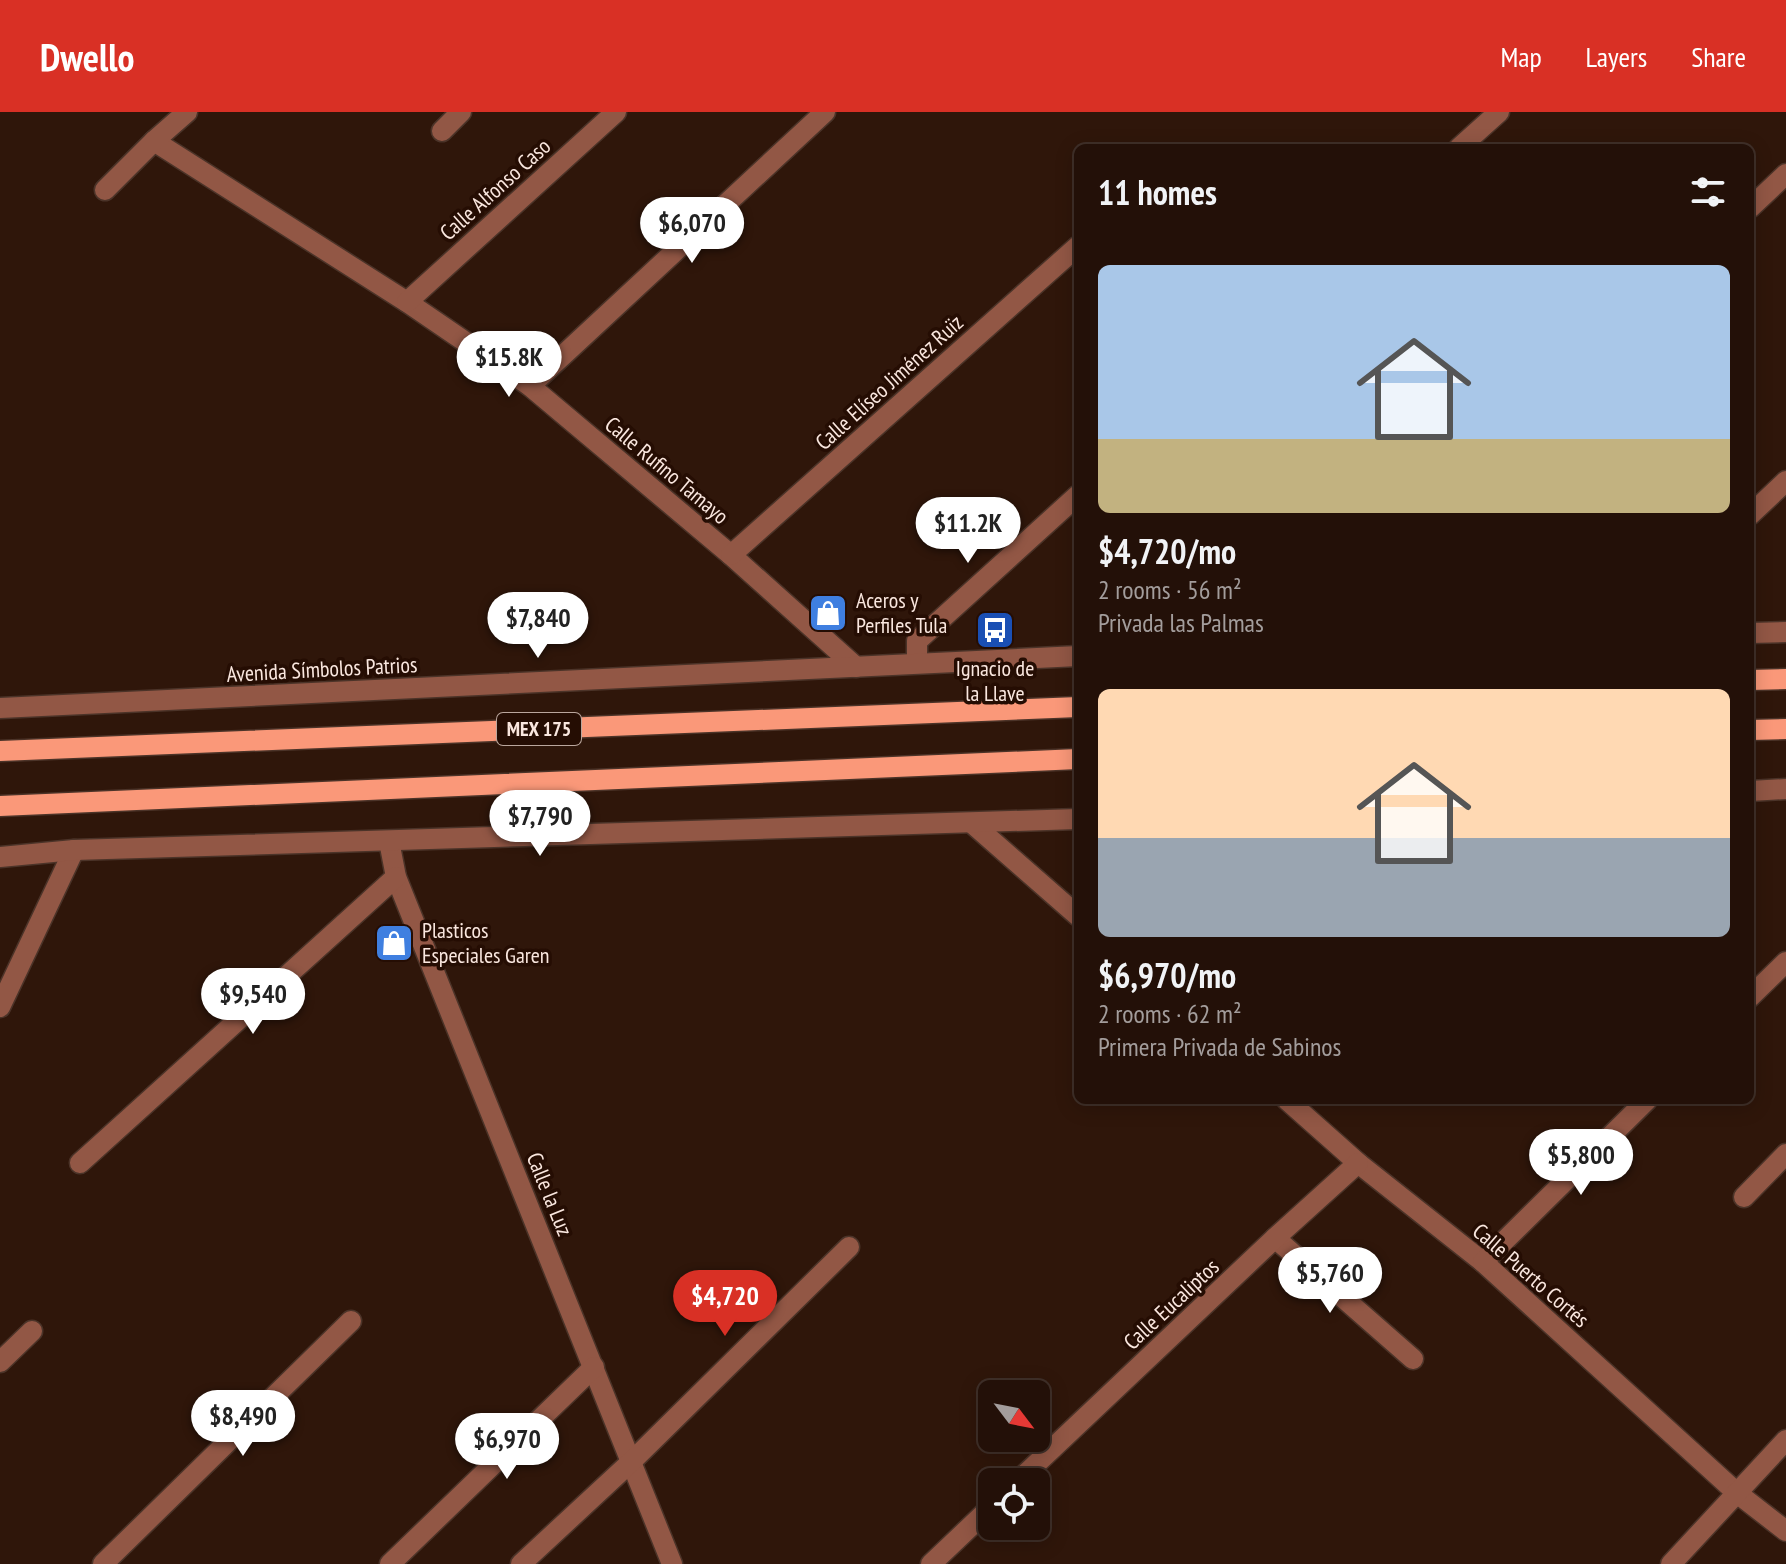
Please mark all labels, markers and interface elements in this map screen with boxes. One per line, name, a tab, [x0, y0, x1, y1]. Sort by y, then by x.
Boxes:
text: Dwello	[40, 32, 134, 81]
text: Map	[1500, 38, 1542, 75]
text: Layers	[1586, 38, 1647, 75]
text: Share	[1691, 38, 1746, 75]
street label: Calle Alfonso Caso	[434, 132, 556, 246]
text: 11 homes	[1098, 170, 1217, 214]
icon: filters	[1686, 170, 1730, 214]
pin: $6,070	[627, 197, 757, 265]
text: $6,070	[658, 206, 726, 239]
street label: Calle Elíseo Jiménez Ruïz	[809, 308, 969, 456]
icon: home	[1342, 317, 1486, 461]
pin: $15.8K	[444, 331, 574, 399]
text: $15.8K	[475, 340, 543, 373]
street label: Calle Rufino Tamayo	[599, 410, 735, 530]
pin: $11.2K	[903, 497, 1033, 565]
text: $11.2K	[934, 506, 1002, 539]
text: $4,720/mo	[1098, 529, 1236, 573]
text: 2 rooms · 56 m²	[1098, 573, 1242, 606]
place label: Aceros y Perfiles Tula	[856, 586, 947, 639]
pin: $7,840	[473, 592, 603, 660]
shop icon: Aceros y Perfiles Tula	[807, 592, 849, 634]
text: $7,840	[505, 601, 571, 634]
text: Privada las Palmas	[1098, 606, 1264, 639]
bus stop icon: Ignacio de la Llave	[974, 609, 1016, 651]
street label: Avenida Símbolos Patrios	[226, 650, 418, 688]
place label: Ignacio de la Llave	[956, 654, 1034, 707]
road number: MEX 175	[497, 713, 581, 745]
icon: home	[1342, 741, 1486, 885]
pin: $7,790	[475, 790, 605, 858]
text: $7,790	[507, 799, 573, 832]
place label: Plasticos Especiales Garen	[422, 916, 549, 969]
shop icon: Plasticos Especiales Garen	[373, 922, 415, 964]
text: $6,970/mo	[1098, 953, 1236, 997]
pin: $9,540	[188, 968, 318, 1036]
text: $9,540	[219, 977, 287, 1010]
text: 2 rooms · 62 m²	[1098, 997, 1242, 1030]
text: Primera Privada de Sabinos	[1098, 1030, 1341, 1063]
pin: $5,800	[1516, 1129, 1646, 1197]
text: $5,800	[1547, 1138, 1615, 1171]
street label: Calle la Luz	[521, 1148, 579, 1240]
street label: Calle Puerto Cortés	[1467, 1217, 1595, 1333]
pin: $5,760	[1265, 1247, 1395, 1315]
street label: Calle Eucaliptos	[1117, 1253, 1225, 1355]
text: $5,760	[1296, 1256, 1364, 1289]
pin: $4,720	[660, 1270, 790, 1338]
text: $4,720	[691, 1279, 759, 1312]
north arrow	[978, 1380, 1050, 1452]
map controls	[978, 1380, 1050, 1540]
pin: $8,490	[178, 1390, 308, 1458]
text: $8,490	[209, 1399, 277, 1432]
pin: $6,970	[442, 1413, 572, 1481]
text: $6,970	[473, 1422, 541, 1455]
button: locate	[978, 1468, 1050, 1540]

